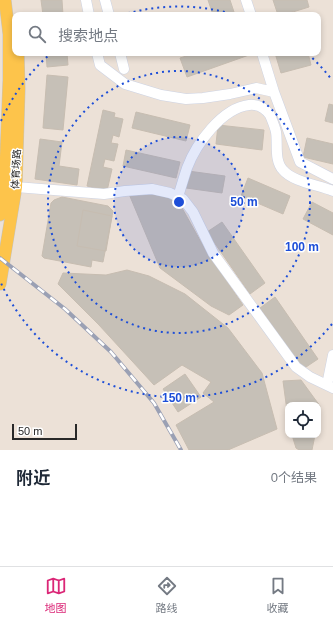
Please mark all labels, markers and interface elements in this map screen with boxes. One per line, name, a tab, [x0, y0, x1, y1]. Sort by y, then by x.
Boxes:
search box	[12, 12, 321, 56]
icon: search	[26, 23, 48, 45]
text: 搜索地点	[58, 27, 118, 44]
street label: 体育场路	[9, 149, 23, 189]
centre of rings	[172, 195, 186, 209]
text: 50 m	[230, 195, 258, 209]
text: 100 m	[285, 240, 319, 254]
text: 150 m	[162, 391, 196, 405]
map controls	[285, 402, 321, 438]
button: locate	[285, 402, 321, 438]
scale bar	[12, 422, 77, 441]
text: 50 m	[18, 425, 42, 437]
text: 附近	[16, 469, 50, 488]
text: 0个结果	[271, 470, 317, 485]
tab: 地图	[45, 575, 67, 615]
tab: 路线	[156, 575, 178, 615]
tab: 收藏	[267, 575, 289, 615]

